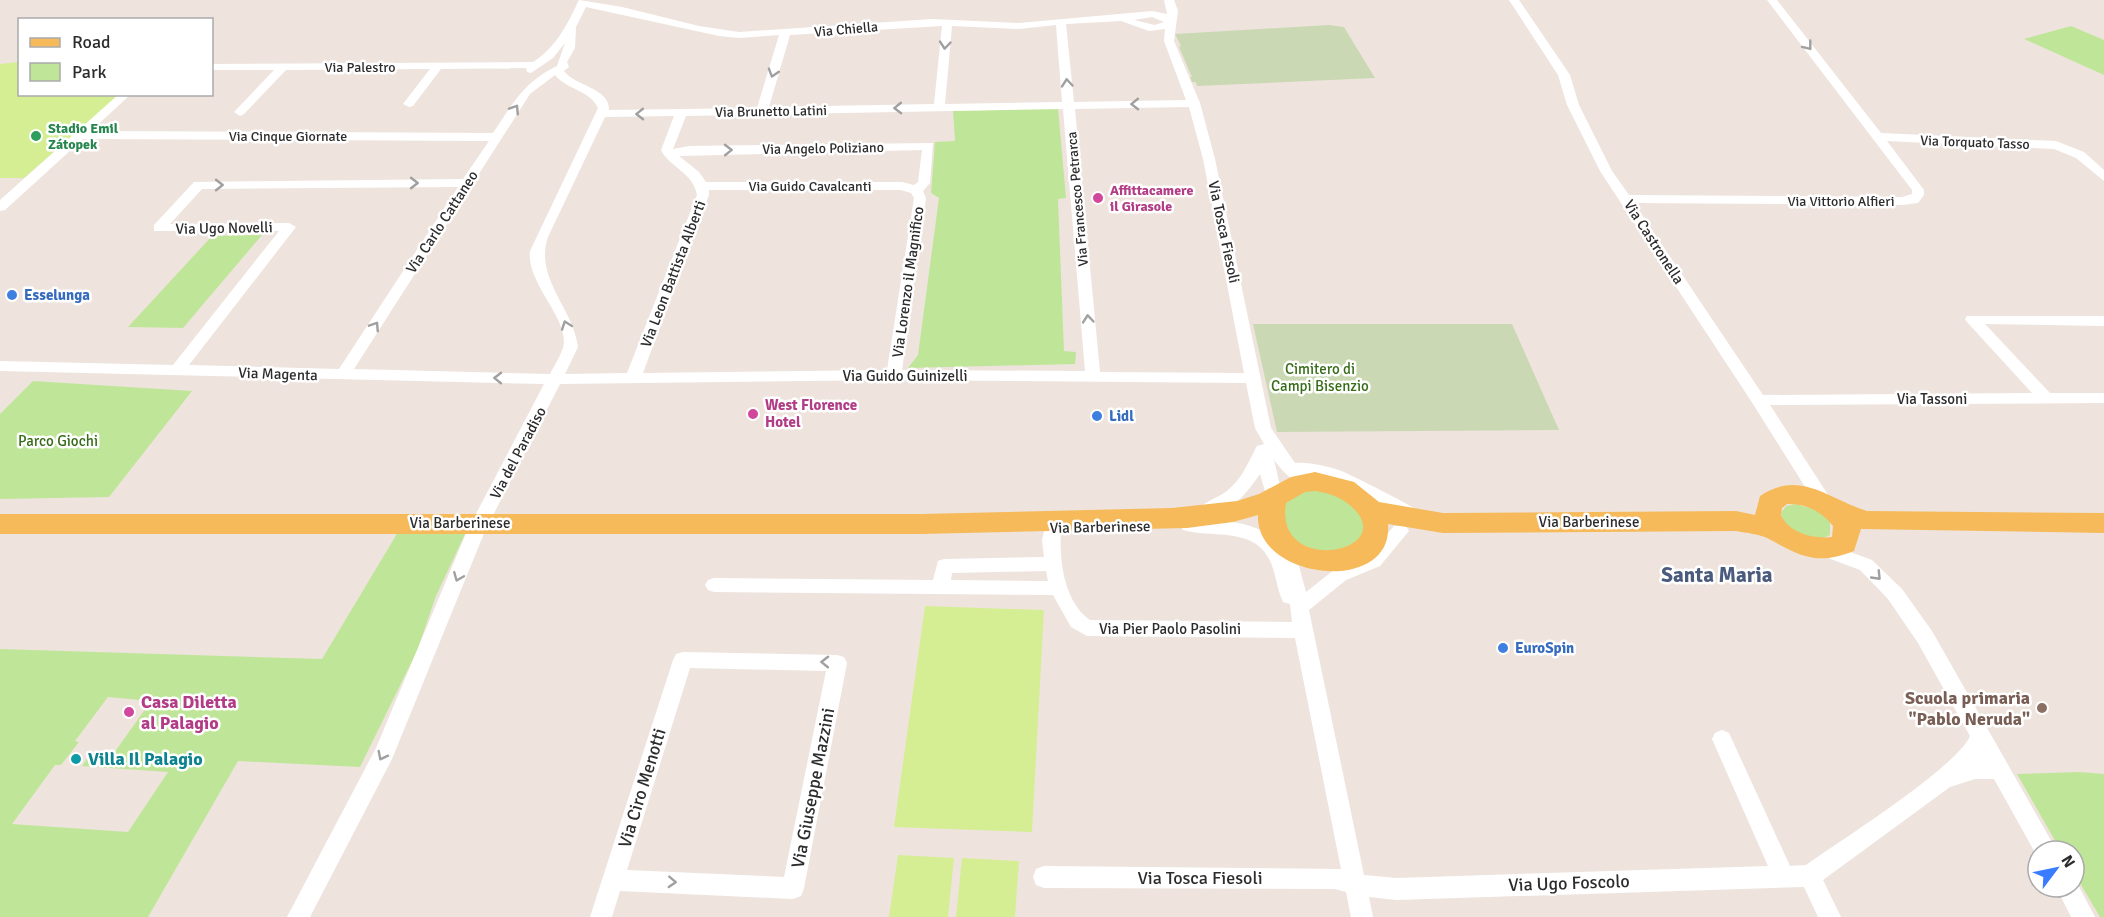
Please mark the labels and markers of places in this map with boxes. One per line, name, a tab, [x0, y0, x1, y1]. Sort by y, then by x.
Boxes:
place label: Stadio Emil Zátopek	[48, 120, 119, 153]
marker: Stadio Emil Zátopek	[29, 129, 43, 143]
place label: Affittacamere il Girasole	[1110, 182, 1193, 215]
marker: Affittacamere il Girasole	[1091, 191, 1105, 205]
place label: Esselunga	[24, 286, 90, 304]
marker: Esselunga	[5, 288, 19, 302]
place label: West Florence Hotel	[765, 396, 857, 431]
marker: West Florence Hotel	[746, 407, 760, 421]
place label: Lidl	[1109, 407, 1134, 425]
marker: Lidl	[1090, 409, 1104, 423]
place label: EuroSpin	[1515, 639, 1574, 657]
marker: EuroSpin	[1496, 641, 1510, 655]
place label: Scuola primaria "Pablo Neruda"	[1905, 687, 2030, 730]
place label: Casa Diletta al Palagio	[141, 691, 237, 734]
marker: Scuola primaria "Pablo Neruda"	[2035, 701, 2049, 715]
marker: Casa Diletta al Palagio	[122, 705, 136, 719]
place label: Villa Il Palagio	[88, 748, 203, 770]
marker: Villa Il Palagio	[69, 752, 83, 766]

